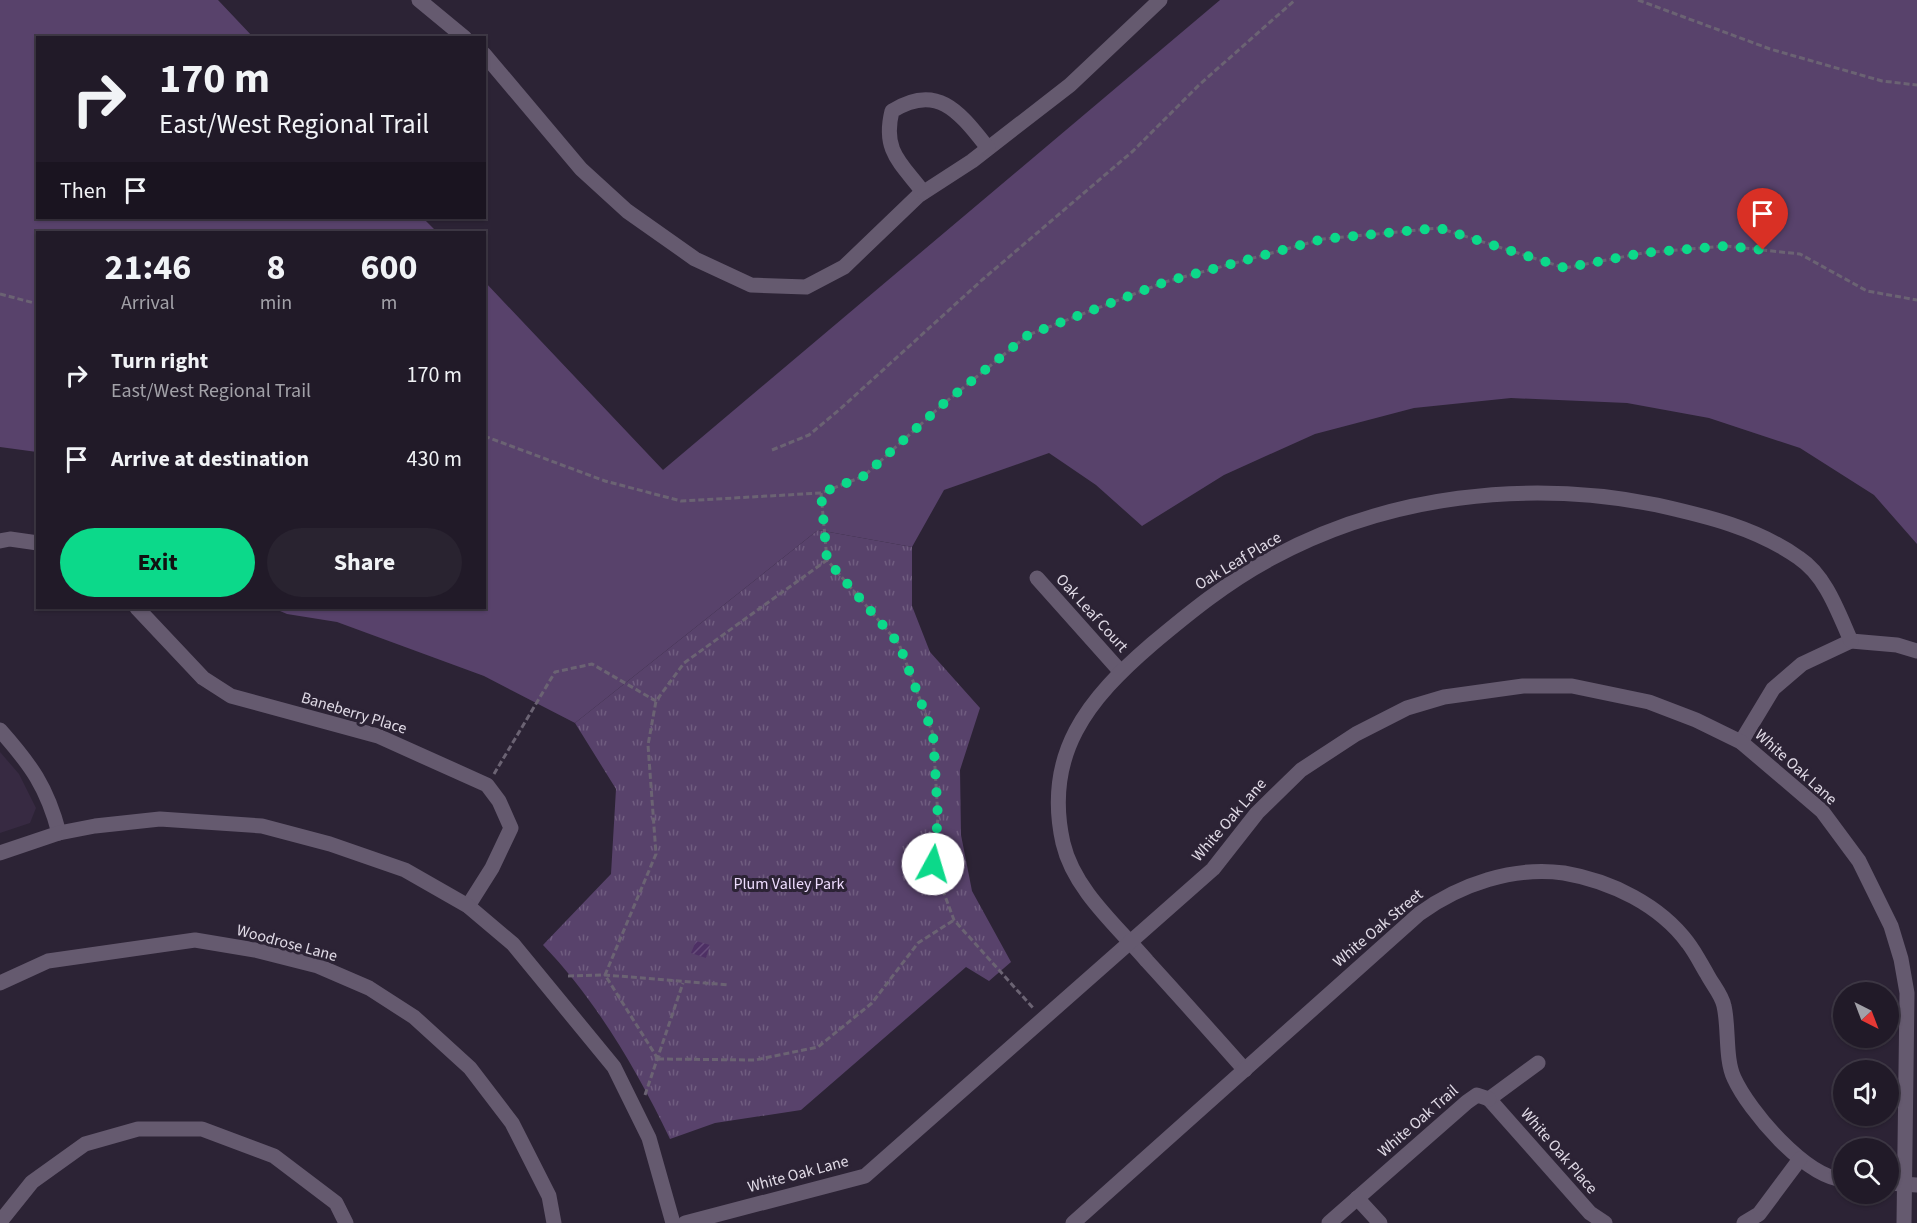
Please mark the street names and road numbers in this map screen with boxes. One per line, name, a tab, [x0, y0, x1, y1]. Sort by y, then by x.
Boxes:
street label: Oak Leaf Place	[1191, 527, 1285, 595]
street label: Oak Leaf Court	[1051, 569, 1134, 657]
street label: Baneberry Place	[299, 687, 410, 740]
street label: White Oak Lane	[1750, 724, 1842, 810]
street label: White Oak Lane	[1187, 774, 1271, 866]
street label: White Oak Street	[1328, 883, 1428, 972]
street label: Woodrose Lane	[234, 919, 340, 967]
street label: White Oak Trail	[1373, 1080, 1463, 1162]
street label: White Oak Place	[1515, 1103, 1603, 1199]
street label: White Oak Lane	[745, 1150, 851, 1198]

